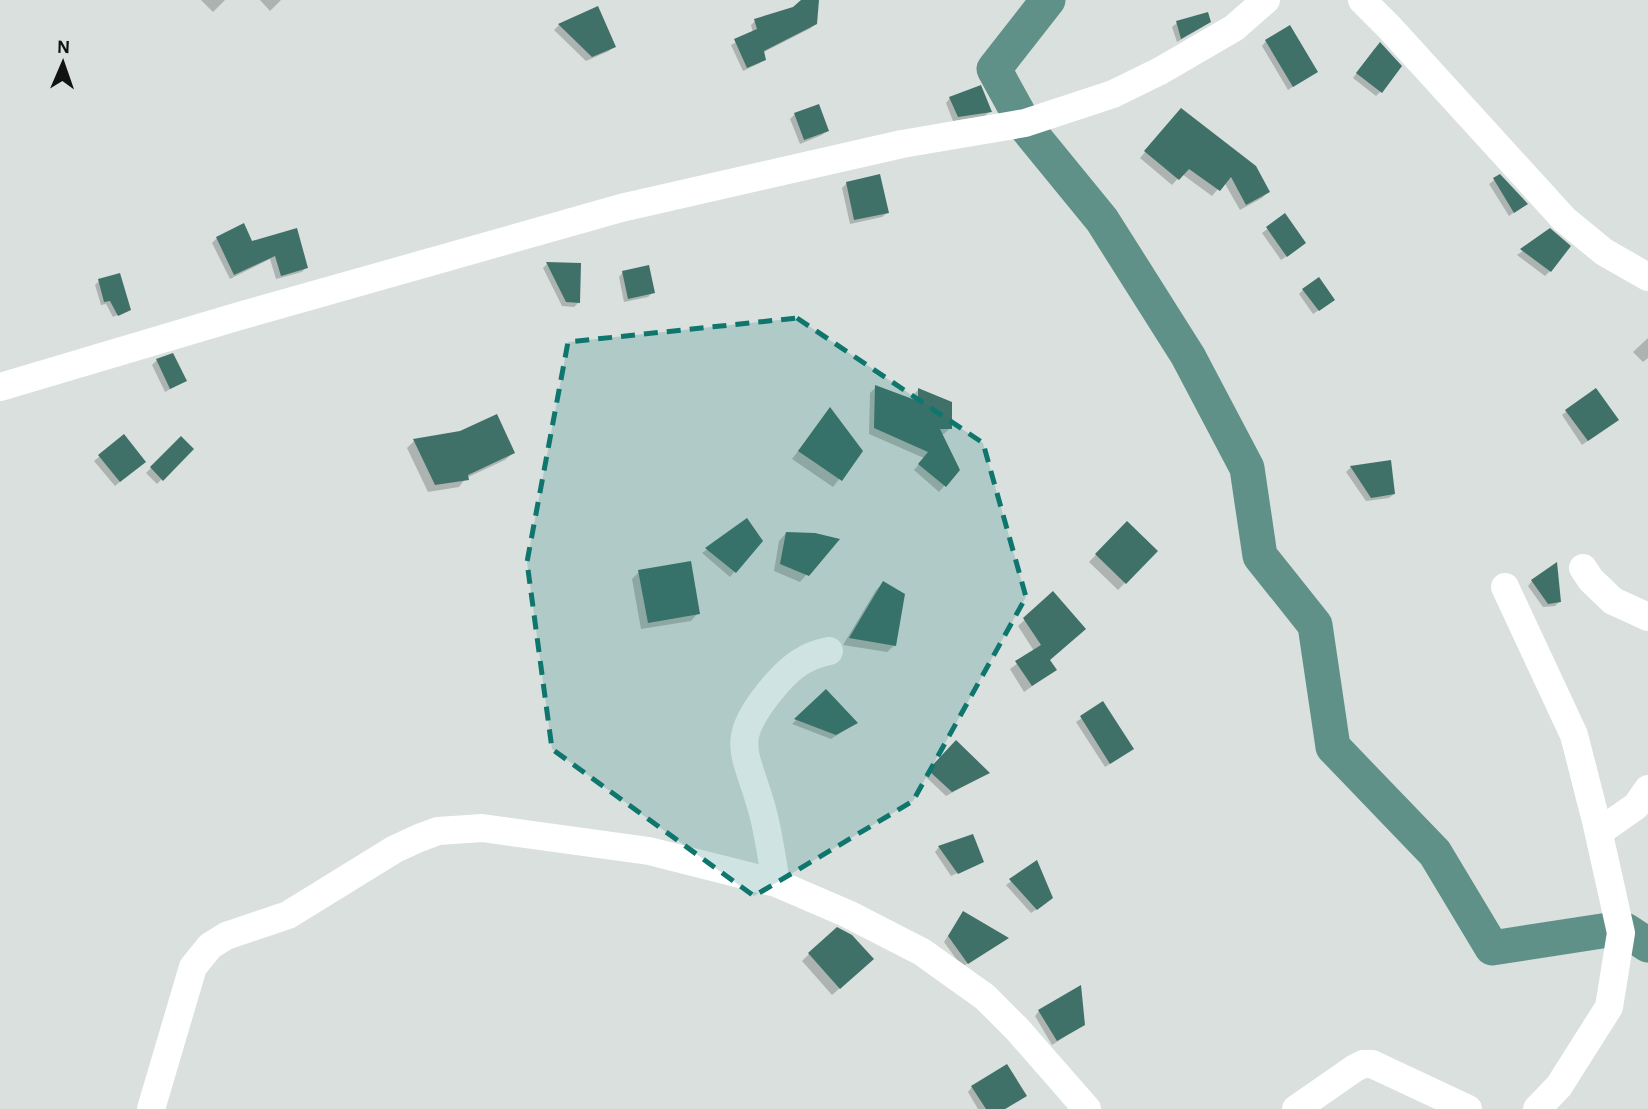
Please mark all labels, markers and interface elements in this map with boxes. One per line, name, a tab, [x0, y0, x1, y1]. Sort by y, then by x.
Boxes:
north arrow	[28, 28, 98, 98]
text: N	[57, 38, 70, 57]

